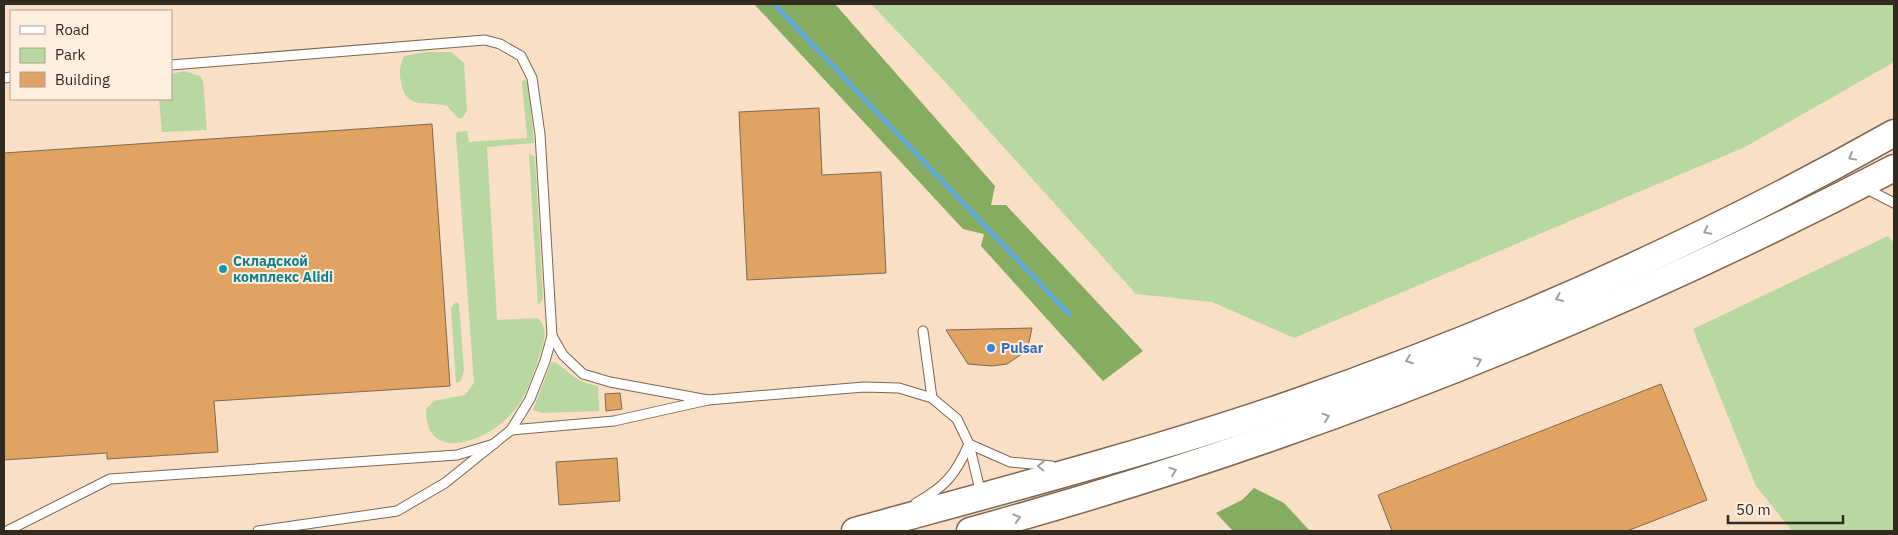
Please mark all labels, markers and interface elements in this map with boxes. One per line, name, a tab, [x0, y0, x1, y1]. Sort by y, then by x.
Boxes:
legend	[10, 10, 172, 100]
text: Road	[55, 20, 90, 39]
text: Park	[55, 45, 85, 64]
text: Building	[55, 70, 110, 89]
one-way arrow	[1848, 151, 1857, 161]
one-way arrow	[1703, 225, 1712, 235]
place label: Складской комплекс Alidi	[233, 252, 333, 286]
marker: Складской комплекс Alidi	[217, 263, 229, 275]
one-way arrow	[1555, 292, 1564, 303]
place label: Pulsar	[1001, 339, 1044, 357]
marker: Pulsar	[985, 342, 997, 354]
one-way arrow	[1405, 354, 1414, 364]
one-way arrow	[1473, 356, 1482, 367]
one-way arrow	[1321, 413, 1330, 423]
one-way arrow	[1037, 461, 1044, 471]
one-way arrow	[1168, 467, 1176, 477]
scale bar	[1728, 492, 1843, 524]
text: 50 m	[1736, 500, 1771, 519]
one-way arrow	[1012, 513, 1021, 523]

